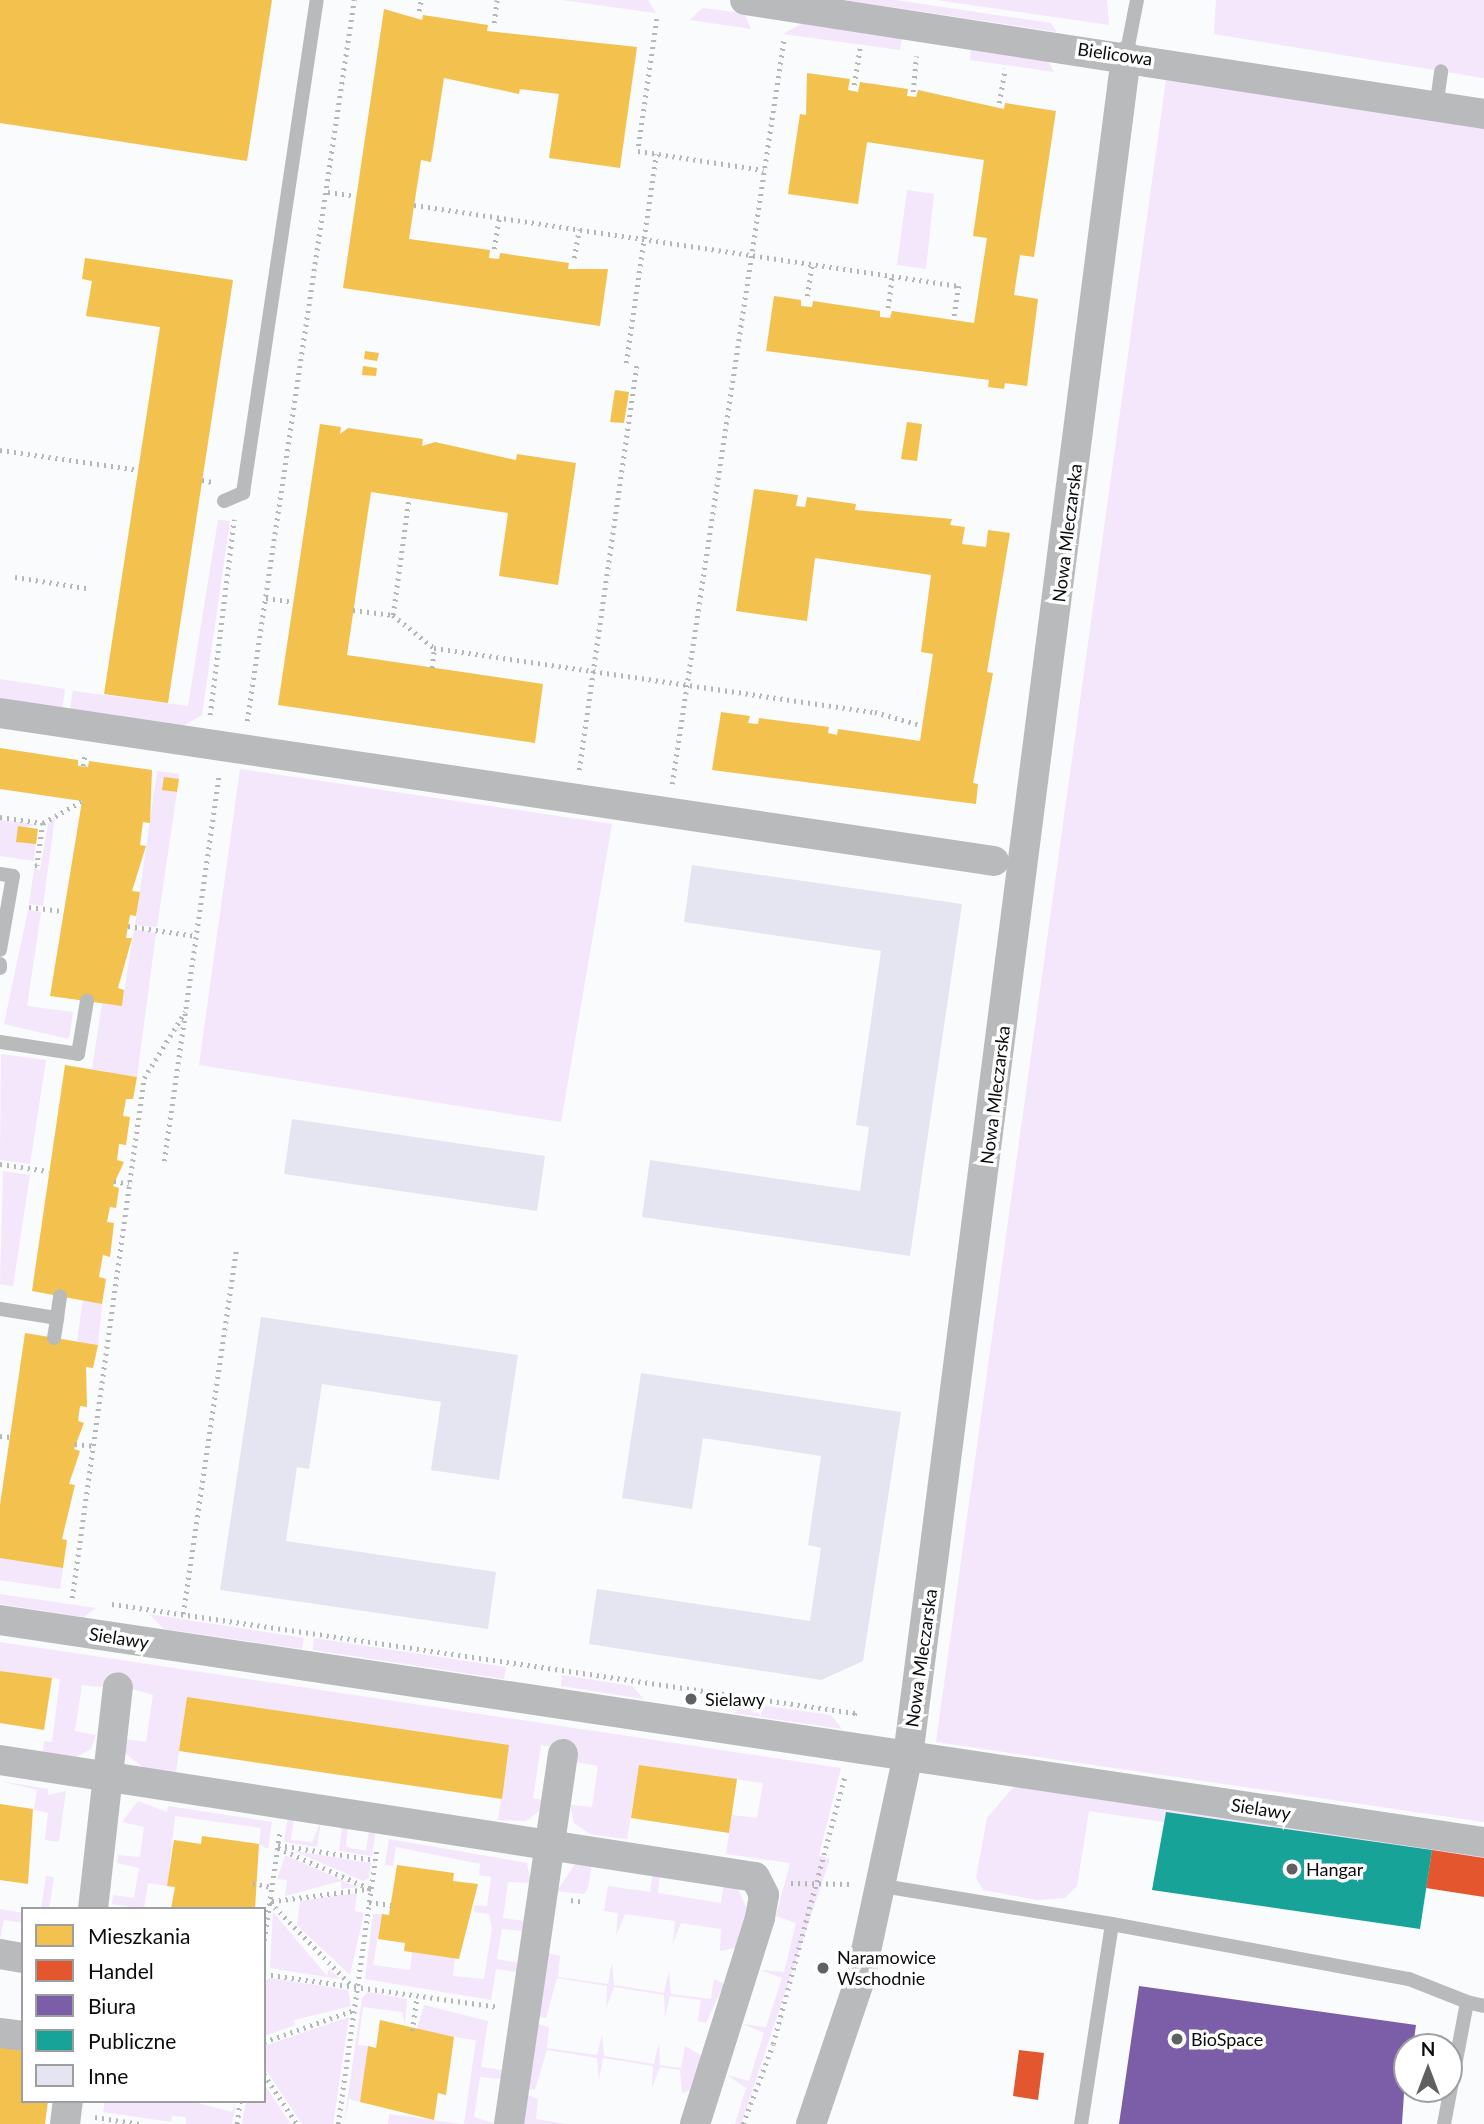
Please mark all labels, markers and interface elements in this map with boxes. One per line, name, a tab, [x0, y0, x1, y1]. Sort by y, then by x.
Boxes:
street label: Bielicowa	[1076, 38, 1154, 70]
street label: Nowa Mleczarska	[1048, 462, 1086, 604]
street label: Nowa Mleczarska	[976, 1024, 1014, 1166]
street label: Nowa Mleczarska	[901, 1587, 941, 1729]
street label: Sielawy	[88, 1623, 150, 1653]
place label: Sielawy	[705, 1688, 765, 1710]
marker: Sielawy	[683, 1691, 699, 1707]
street label: Sielawy	[1230, 1794, 1292, 1824]
place label: Hangar	[1306, 1858, 1363, 1880]
marker: Hangar	[1284, 1861, 1300, 1877]
legend	[21, 1907, 266, 2103]
text: Mieszkania	[88, 1923, 190, 1948]
place label: Naramowice Wschodnie	[837, 1947, 936, 1990]
text: Handel	[88, 1958, 154, 1983]
marker: Naramowice Wschodnie	[815, 1960, 831, 1976]
text: Biura	[88, 1993, 136, 2018]
text: Publiczne	[88, 2028, 176, 2053]
place label: BioSpace	[1191, 2028, 1263, 2050]
marker: BioSpace	[1169, 2031, 1185, 2047]
north arrow	[1393, 2033, 1463, 2103]
text: N	[1421, 2037, 1435, 2060]
text: Inne	[88, 2063, 128, 2088]

